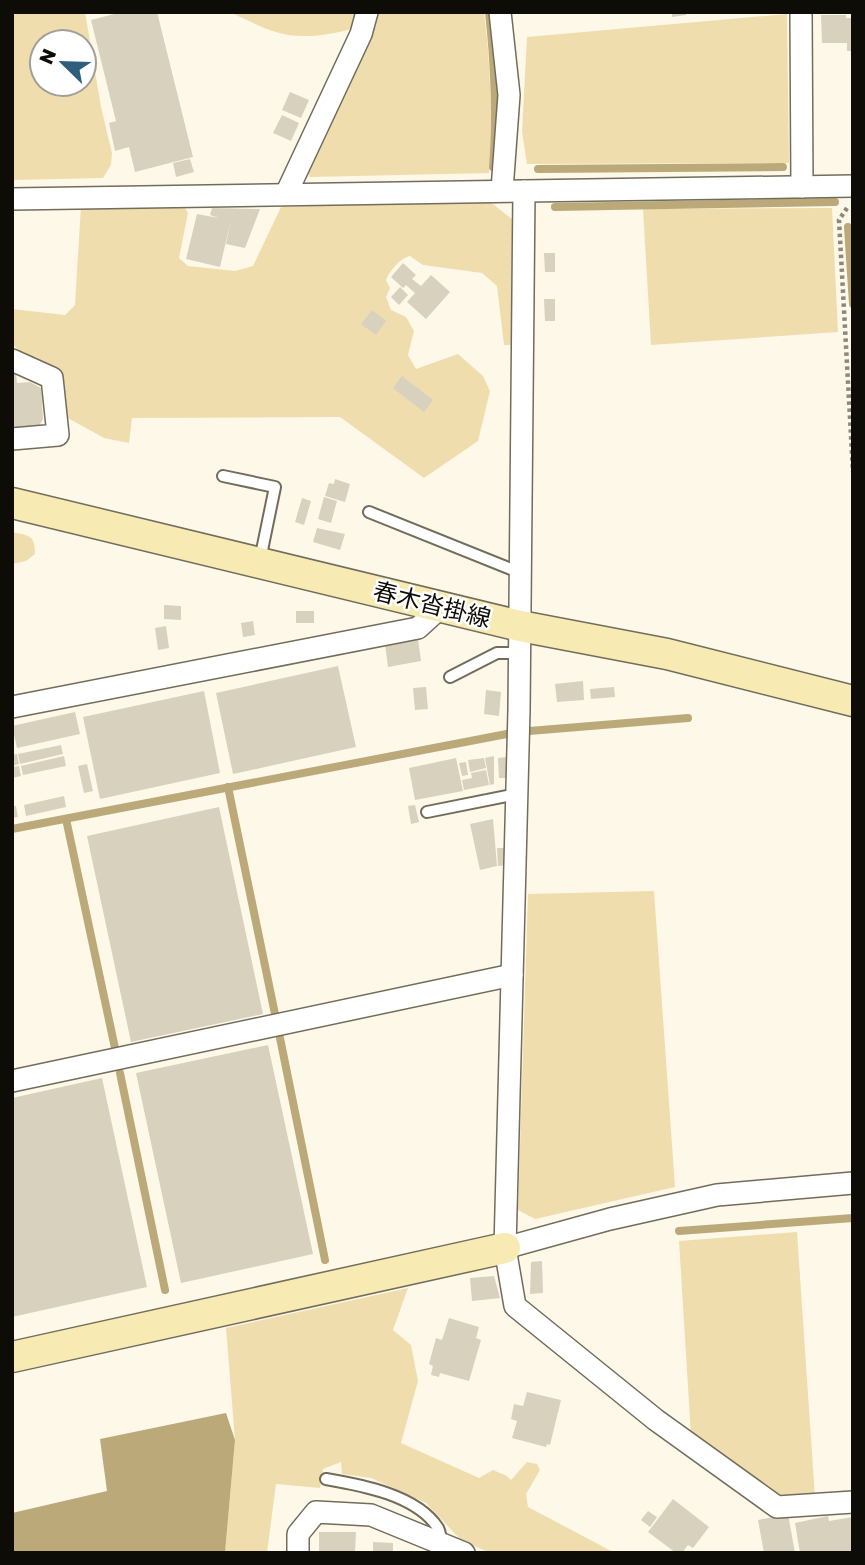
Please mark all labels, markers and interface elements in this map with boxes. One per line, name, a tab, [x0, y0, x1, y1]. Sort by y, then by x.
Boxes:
north arrow	[28, 28, 98, 98]
text: N	[33, 45, 60, 67]
street label: 春木沓掛線	[371, 575, 494, 632]

